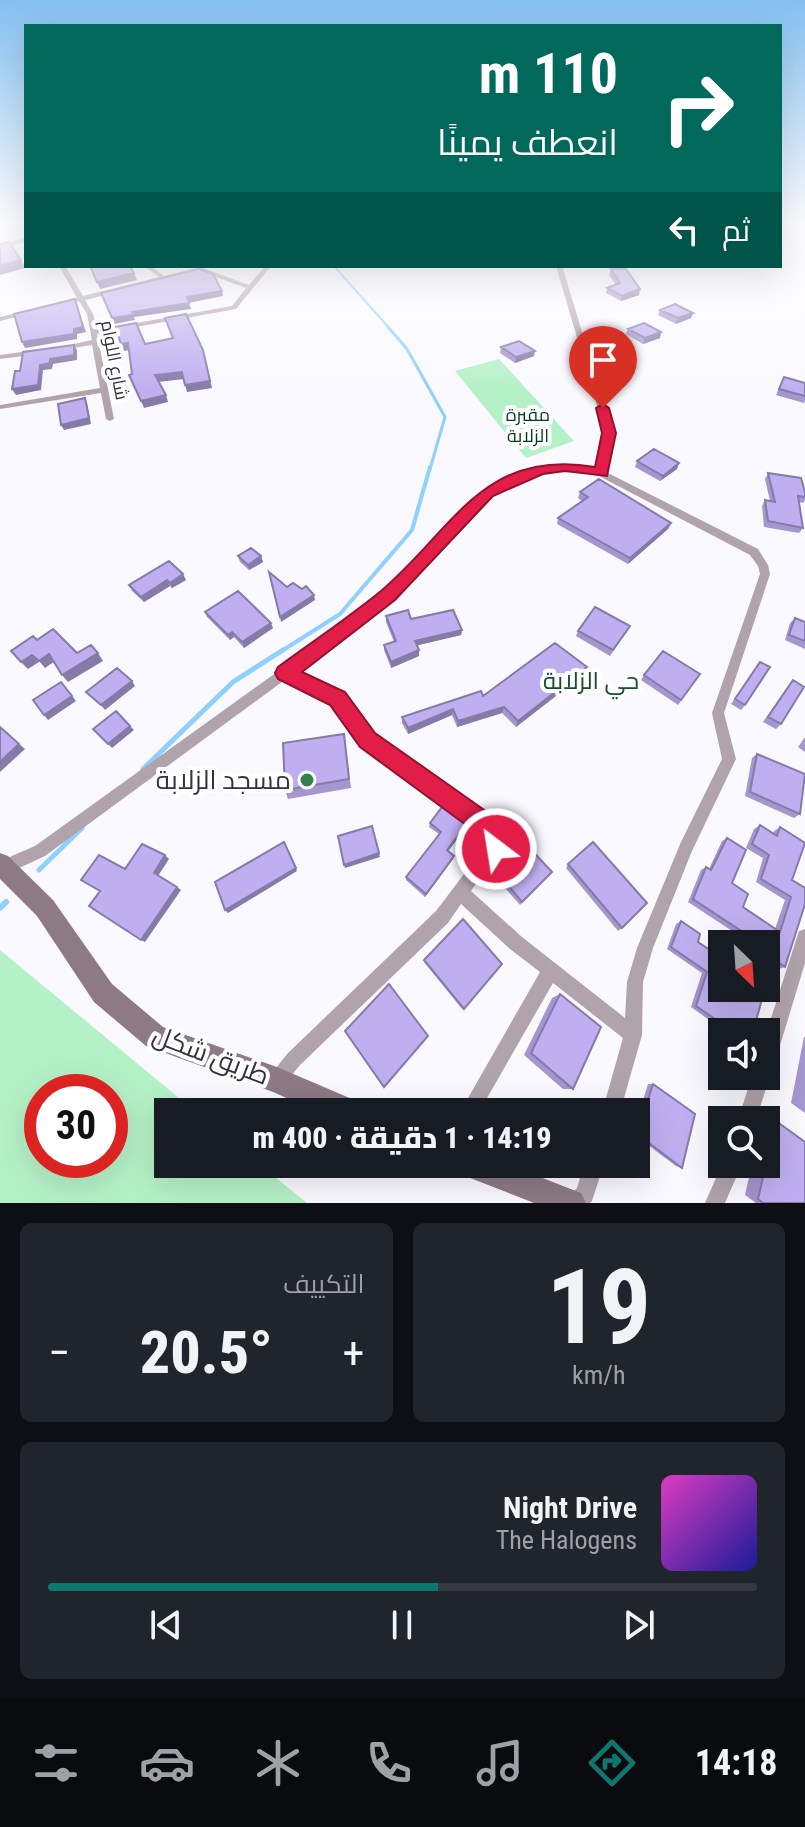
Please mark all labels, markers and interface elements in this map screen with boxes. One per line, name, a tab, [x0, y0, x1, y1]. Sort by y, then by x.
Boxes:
text: 110 m	[479, 41, 618, 107]
icon: right	[646, 56, 750, 160]
text: انعطف يمينًا	[437, 122, 618, 164]
icon: left	[662, 208, 706, 252]
text: ثم	[722, 213, 750, 248]
street label: شارع اللوام	[95, 318, 133, 402]
pin	[569, 326, 637, 408]
icon: arrive	[581, 338, 625, 382]
park label: مقبرة الزلابة	[506, 404, 550, 447]
district label: حي الزلابة	[543, 667, 639, 700]
place label: مسجد الزلابة	[156, 765, 291, 795]
marker: مسجد الزلابة	[298, 771, 316, 789]
position arrow	[454, 807, 538, 891]
north arrow	[708, 930, 780, 1002]
map controls	[708, 930, 780, 1178]
button: sound	[708, 1018, 780, 1090]
street label: طريق شكل	[148, 1019, 273, 1092]
speed limit sign: 30	[24, 1074, 128, 1178]
button: search	[708, 1106, 780, 1178]
text: 14:19 · 1 دقيقة · 400 m	[253, 1120, 551, 1155]
text: 19	[546, 1247, 651, 1368]
text: التكييف	[283, 1269, 365, 1299]
text: 20.5°	[140, 1317, 273, 1388]
text: −	[48, 1327, 70, 1379]
text: +	[343, 1327, 364, 1379]
text: km/h	[572, 1360, 626, 1390]
text: Night Drive	[503, 1490, 637, 1525]
text: The Halogens	[496, 1525, 637, 1555]
icon: previous	[144, 1603, 188, 1647]
icon: pause	[380, 1603, 424, 1647]
icon: next	[617, 1603, 661, 1647]
icon: filters	[28, 1735, 84, 1791]
icon: car	[139, 1735, 195, 1791]
icon: climate	[250, 1735, 306, 1791]
icon: phone	[361, 1735, 417, 1791]
icon: music	[472, 1735, 528, 1791]
icon: directions	[584, 1735, 640, 1791]
text: 14:18	[695, 1742, 777, 1784]

